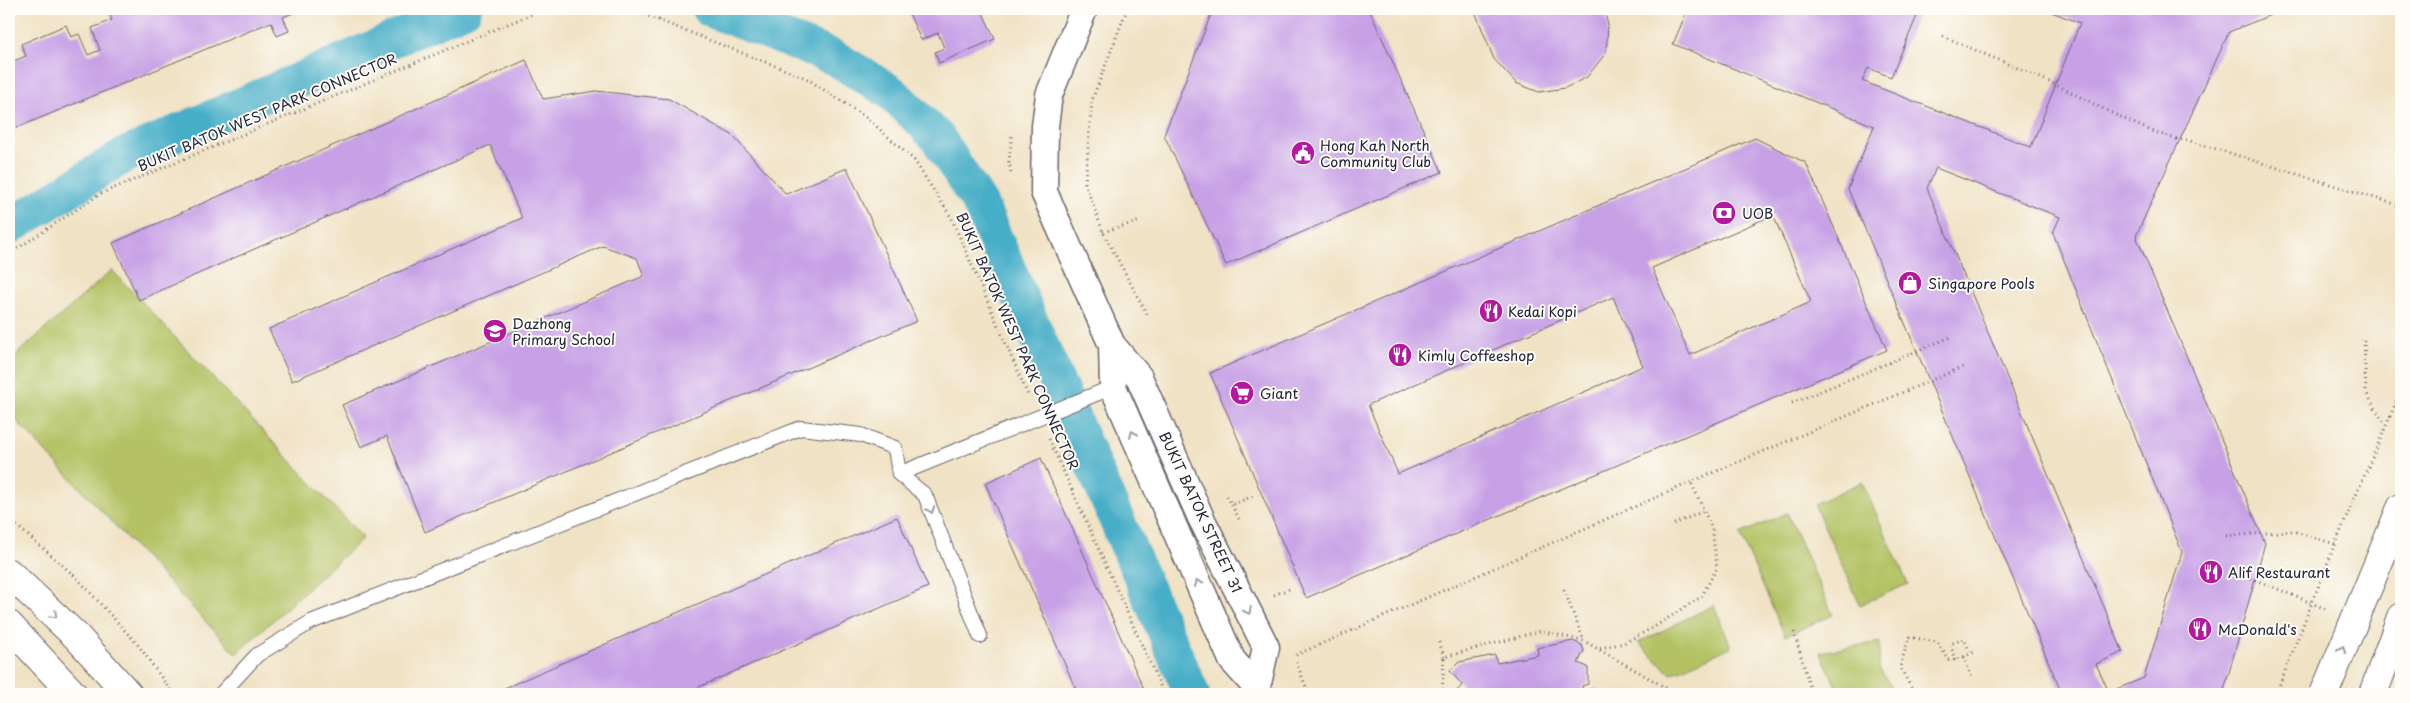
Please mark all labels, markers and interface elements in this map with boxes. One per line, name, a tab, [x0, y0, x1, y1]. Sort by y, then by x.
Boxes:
street label: BUKIT BATOK WEST PARK CONNECTOR	[134, 48, 400, 176]
place label: Hong Kah North Community Club	[1320, 135, 1431, 172]
public building icon: Hong Kah North Community Club	[1290, 140, 1316, 166]
bank icon: UOB	[1711, 200, 1737, 226]
place label: UOB	[1742, 203, 1773, 224]
street label: BUKIT BATOK WEST PARK CONNECTOR	[951, 209, 1085, 473]
shop icon: Singapore Pools	[1897, 270, 1923, 296]
place label: Singapore Pools	[1928, 273, 2035, 294]
restaurant icon: Kedai Kopi	[1478, 298, 1504, 324]
place label: Kedai Kopi	[1508, 301, 1577, 322]
place label: Dazhong Primary School	[512, 313, 615, 350]
school or university icon: Dazhong Primary School	[482, 318, 508, 344]
restaurant icon: Kimly Coffeeshop	[1387, 342, 1413, 368]
place label: Kimly Coffeeshop	[1418, 345, 1535, 366]
supermarket icon: Giant	[1229, 380, 1255, 406]
place label: Giant	[1260, 383, 1298, 404]
street label: BUKIT BATOK STREET 31	[1154, 428, 1248, 596]
one-way arrow	[1129, 430, 1140, 439]
one-way arrow	[925, 505, 935, 513]
restaurant icon: Alif Restaurant	[2198, 559, 2224, 585]
place label: Alif Restaurant	[2228, 562, 2331, 583]
one-way arrow	[1194, 579, 1205, 588]
one-way arrow	[1241, 606, 1251, 615]
one-way arrow	[48, 609, 57, 618]
restaurant icon: McDonald's	[2187, 616, 2213, 642]
place label: McDonald's	[2218, 619, 2297, 640]
one-way arrow	[2336, 645, 2346, 654]

